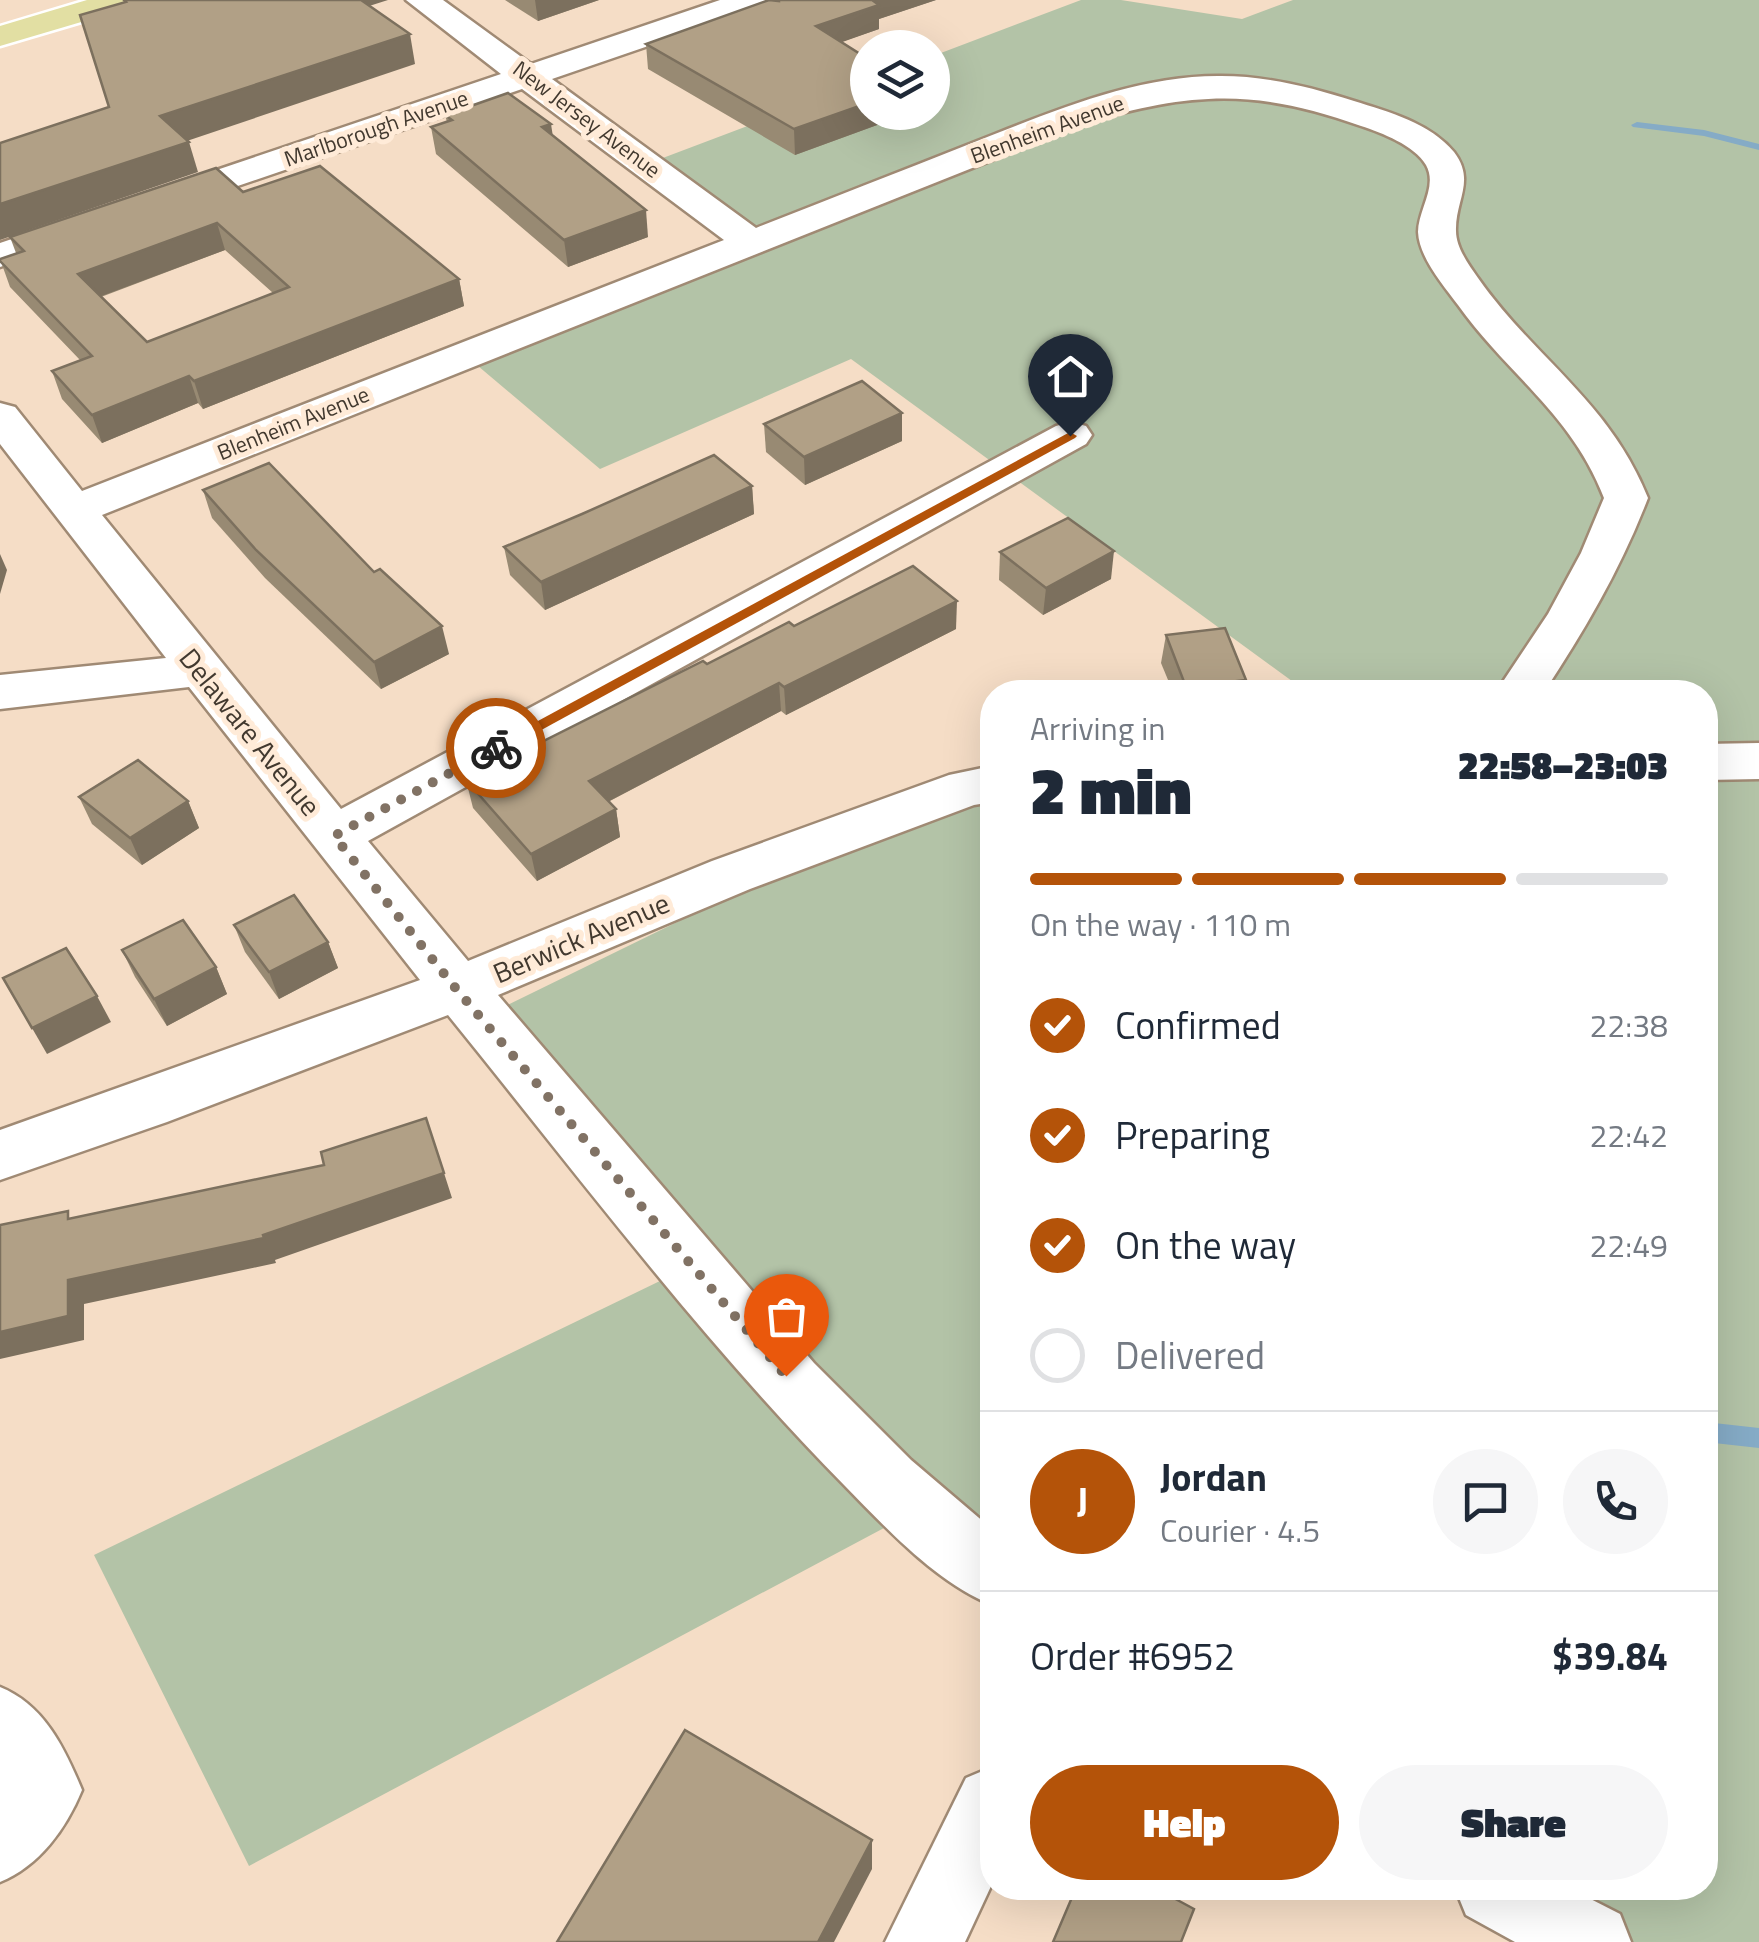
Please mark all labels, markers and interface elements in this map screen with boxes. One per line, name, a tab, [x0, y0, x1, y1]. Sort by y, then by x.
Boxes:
map controls	[850, 30, 950, 130]
button: layers	[850, 30, 950, 130]
street label: New Jersey Avenue	[506, 52, 668, 186]
street label: Marlborough Avenue	[279, 81, 473, 175]
street label: Blenheim Avenue	[965, 85, 1129, 173]
pin	[1028, 334, 1113, 437]
icon: home	[1043, 349, 1098, 404]
street label: Blenheim Avenue	[212, 377, 374, 469]
street label: Delaware Avenue	[169, 638, 332, 825]
courier	[446, 698, 546, 798]
text: Arriving in	[1030, 704, 1166, 752]
icon: bike	[469, 721, 524, 776]
text: 22:58–23:03	[1458, 736, 1668, 794]
text: 2 min	[1030, 740, 1191, 839]
street label: Berwick Avenue	[486, 881, 676, 994]
text: On the way · 110 m	[1030, 900, 1291, 948]
text: Confirmed	[1115, 996, 1281, 1054]
icon: check	[1030, 998, 1085, 1053]
text: 22:38	[1589, 1001, 1668, 1049]
text: Preparing	[1115, 1106, 1270, 1164]
icon: check	[1030, 1108, 1085, 1163]
text: 22:42	[1589, 1111, 1668, 1159]
text: On the way	[1115, 1216, 1296, 1274]
icon: check	[1030, 1218, 1085, 1273]
text: 22:49	[1589, 1221, 1668, 1269]
pin	[744, 1274, 829, 1377]
icon: bag	[759, 1289, 814, 1344]
text: Delivered	[1115, 1326, 1265, 1384]
text: Jordan	[1160, 1448, 1267, 1506]
button: chat	[1433, 1449, 1538, 1554]
button: phone	[1563, 1449, 1668, 1554]
text: J	[1077, 1472, 1088, 1530]
text: Courier · 4.5	[1160, 1506, 1320, 1554]
text: Order #6952	[1030, 1627, 1235, 1685]
text: $39.84	[1552, 1627, 1668, 1685]
button: Help	[1030, 1765, 1339, 1880]
button: Share	[1359, 1765, 1668, 1880]

